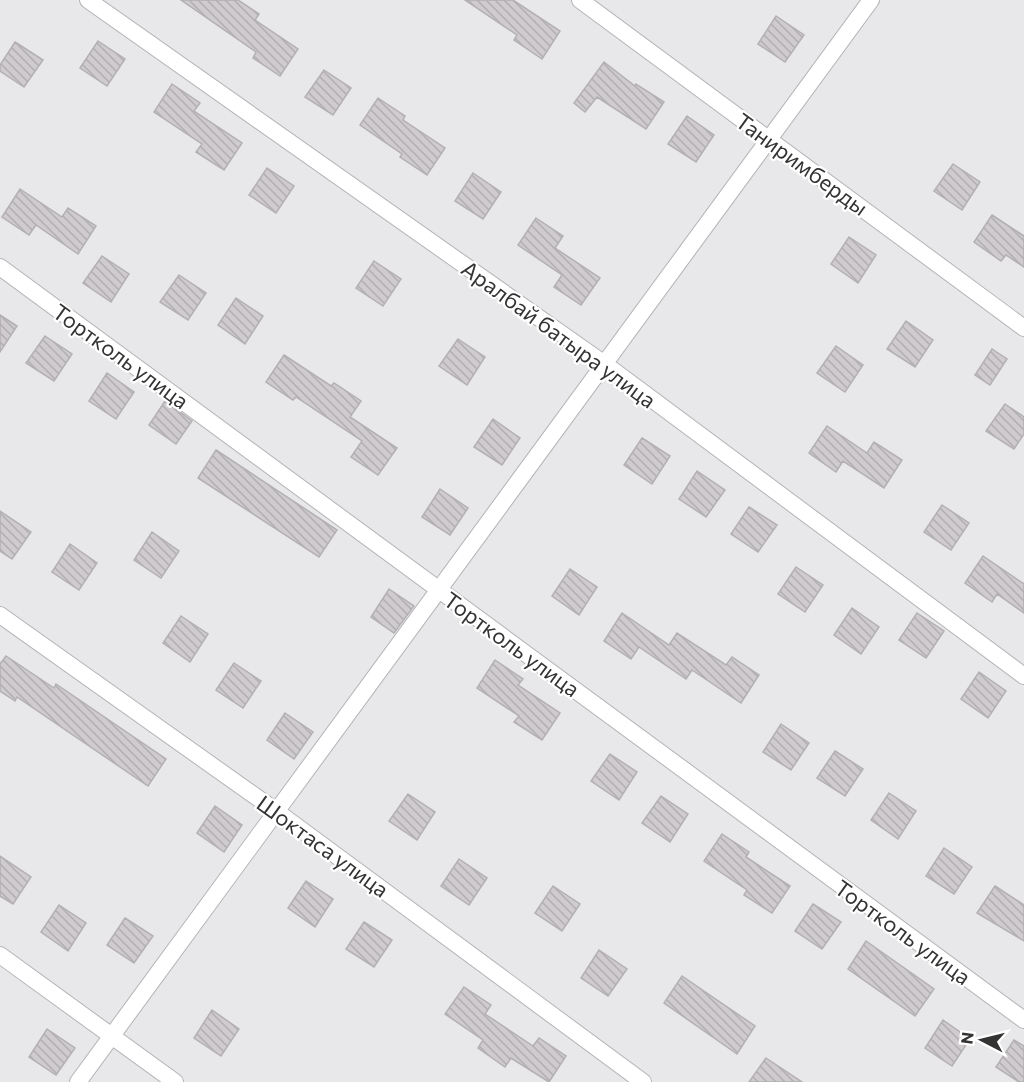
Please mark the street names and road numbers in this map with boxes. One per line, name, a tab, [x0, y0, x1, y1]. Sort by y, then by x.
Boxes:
street label: Таниримберды	[731, 107, 873, 221]
street label: Аралбай батыра улица	[457, 254, 661, 414]
street label: Тортколь улица	[48, 298, 194, 414]
street label: Тортколь улица	[439, 586, 585, 702]
street label: Шоктаса улица	[252, 789, 394, 903]
street label: Тортколь улица	[830, 874, 976, 990]

